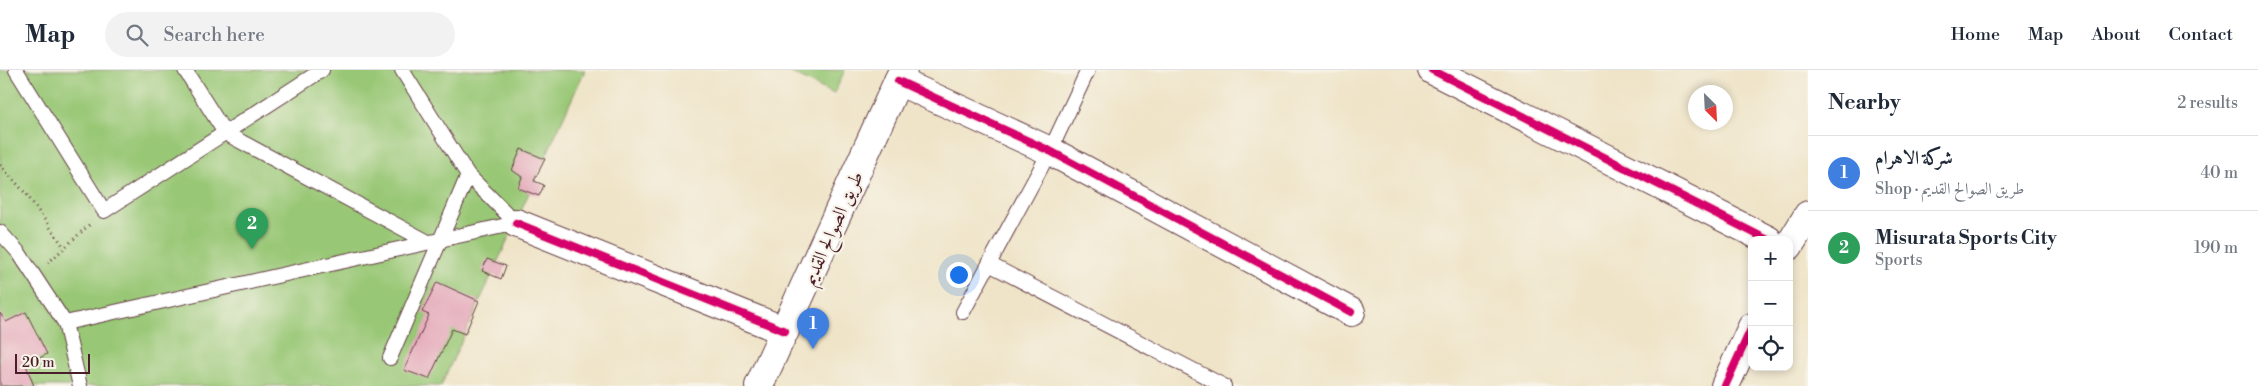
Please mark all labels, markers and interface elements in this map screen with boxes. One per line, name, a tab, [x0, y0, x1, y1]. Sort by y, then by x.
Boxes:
search box	[105, 12, 455, 57]
text: Map	[25, 20, 75, 50]
icon: search	[123, 21, 151, 49]
text: Search here	[163, 23, 265, 47]
text: Home	[1951, 23, 2000, 46]
text: Map	[2028, 23, 2064, 46]
text: About	[2092, 23, 2141, 46]
text: Contact	[2169, 23, 2233, 46]
north arrow	[1688, 85, 1733, 130]
text: Nearby	[1828, 90, 1901, 116]
text: 2 results	[2177, 93, 2238, 113]
text: شركة الاهرام	[1875, 146, 1953, 170]
text: 1	[1840, 163, 1848, 183]
text: 40 m	[2201, 163, 2238, 183]
street label: طريق الصوالح القديم	[797, 168, 872, 291]
text: Shop · طريق الصوالح القديم	[1875, 179, 2024, 199]
pin: 2	[236, 208, 268, 249]
text: Misurata Sports City	[1875, 226, 2057, 250]
map controls	[1748, 236, 1793, 371]
button: +	[1748, 236, 1793, 281]
text: 2	[1839, 238, 1849, 258]
text: 190 m	[2194, 238, 2238, 258]
text: Sports	[1875, 250, 1922, 270]
your location	[946, 262, 972, 288]
button: −	[1748, 281, 1793, 326]
pin: 1	[797, 308, 829, 349]
button: locate	[1748, 326, 1793, 371]
scale bar	[15, 351, 90, 374]
text: 20 m	[22, 354, 54, 372]

